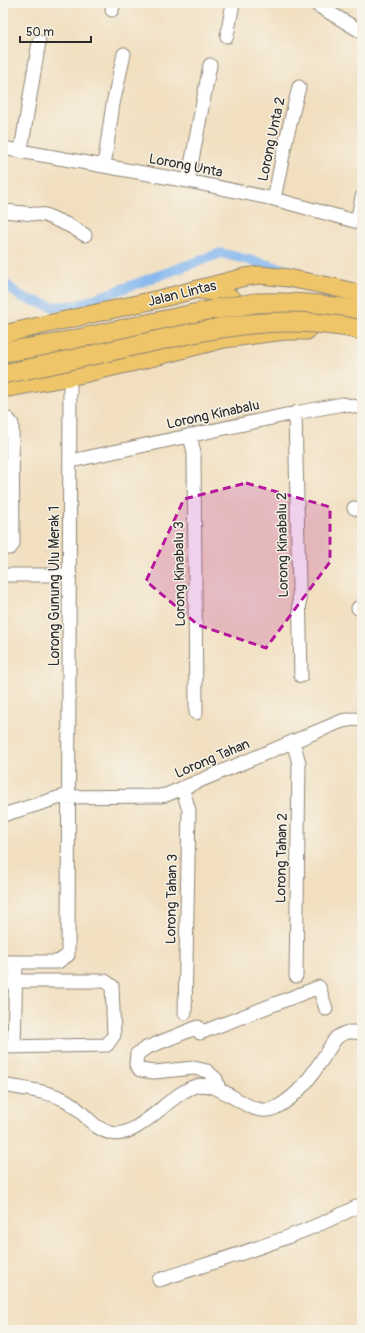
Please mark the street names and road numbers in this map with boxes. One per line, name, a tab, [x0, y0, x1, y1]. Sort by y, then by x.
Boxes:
street label: Lorong Unta 2	[254, 95, 289, 183]
street label: Lorong Unta	[148, 150, 224, 181]
street label: Jalan Lintas	[146, 277, 219, 310]
street label: Lorong Kinabalu	[165, 396, 261, 433]
street label: Lorong Kinabalu 2	[273, 492, 292, 598]
street label: Lorong Gunung Ulu Merak 1	[46, 506, 63, 666]
street label: Lorong Kinabalu 3	[170, 521, 189, 627]
street label: Lorong Tahan	[172, 735, 252, 782]
street label: Lorong Tahan 2	[272, 812, 291, 903]
street label: Lorong Tahan 3	[162, 853, 181, 944]

